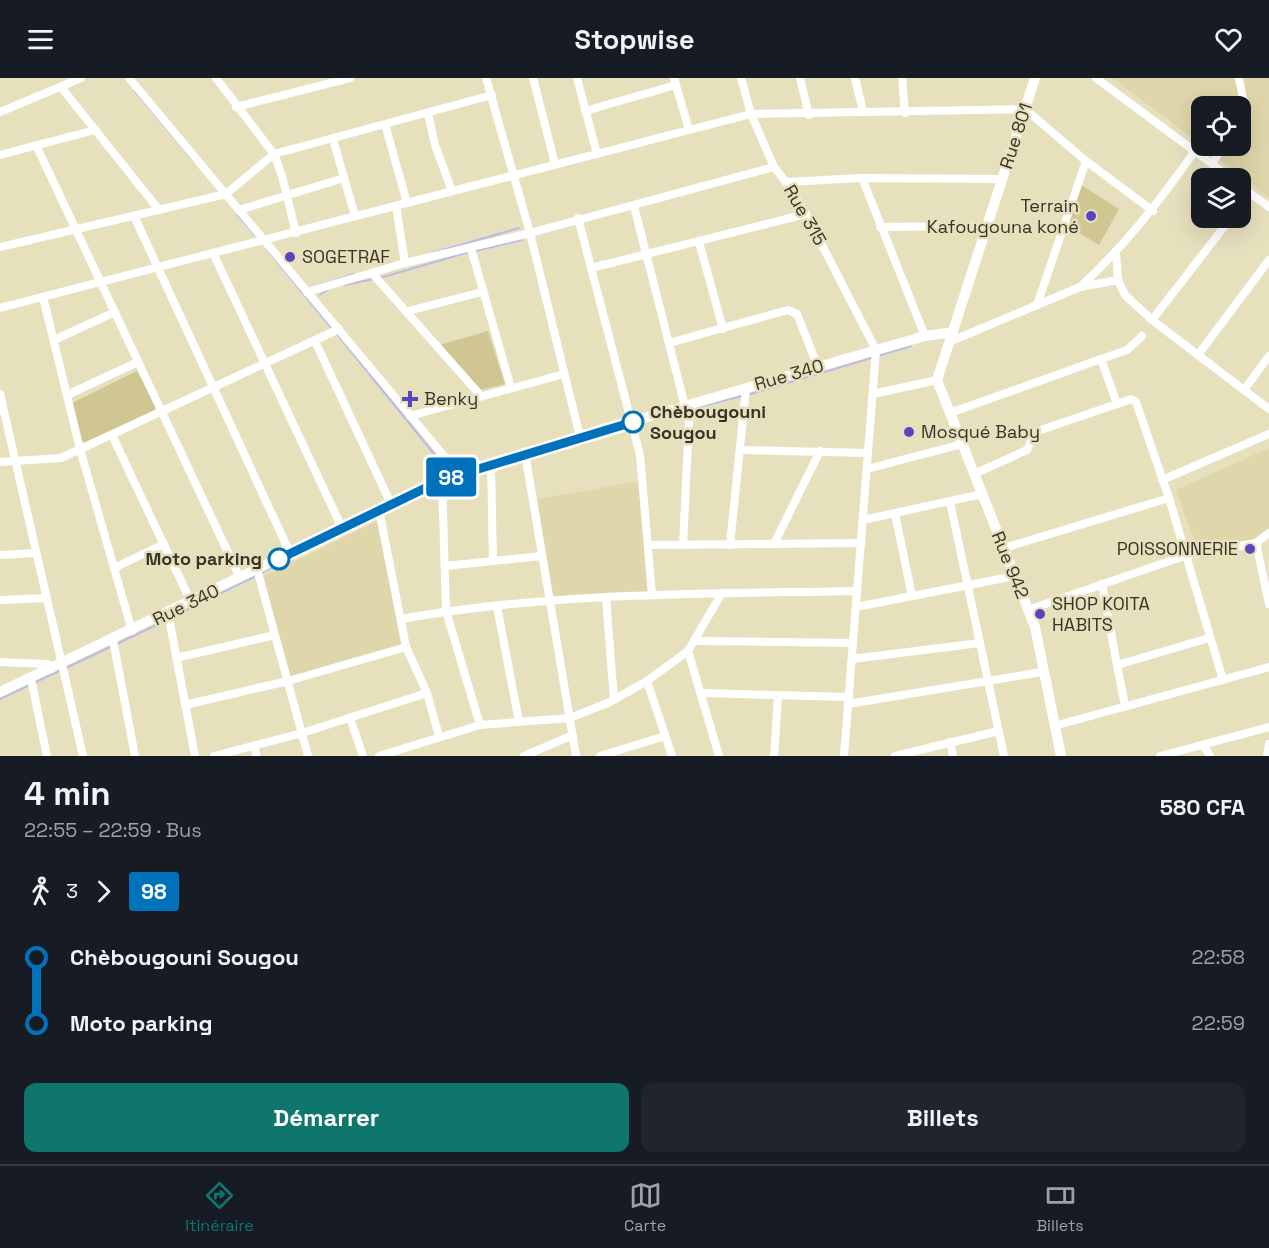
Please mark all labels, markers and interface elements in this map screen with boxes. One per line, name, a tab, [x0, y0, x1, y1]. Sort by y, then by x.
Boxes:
text: Stopwise	[575, 22, 694, 57]
icon: menu	[24, 23, 57, 56]
icon: heart	[1212, 23, 1245, 56]
map controls	[1191, 96, 1251, 228]
button: locate	[1191, 96, 1251, 156]
street label: Rue 801	[994, 100, 1037, 172]
button: layers	[1191, 168, 1251, 228]
street label: Rue 315	[779, 180, 832, 249]
place label: Terrain Kafougouna koné	[927, 194, 1079, 238]
marker: Terrain Kafougouna koné	[1084, 209, 1098, 223]
place label: SOGETRAF	[302, 245, 390, 268]
marker: SOGETRAF	[283, 250, 297, 264]
street label: Rue 340	[751, 354, 826, 395]
place label: Benky	[424, 387, 478, 410]
marker: Benky	[401, 390, 419, 408]
place label: Chèbougouni Sougou	[650, 400, 766, 444]
marker: Chèbougouni Sougou	[622, 411, 644, 433]
place label: Mosqué Baby	[921, 420, 1040, 443]
marker: Mosqué Baby	[902, 425, 916, 439]
line badge: 98	[424, 458, 478, 496]
text: 98	[438, 464, 464, 491]
street label: Rue 942	[987, 528, 1034, 602]
place label: POISSONNERIE	[1117, 537, 1238, 560]
marker: POISSONNERIE	[1243, 542, 1257, 556]
place label: Moto parking	[145, 547, 262, 570]
marker: Moto parking	[268, 548, 290, 570]
street label: Rue 340	[149, 579, 223, 631]
place label: SHOP KOITA HABITS	[1052, 592, 1150, 636]
marker: SHOP KOITA HABITS	[1033, 607, 1047, 621]
text: 4 min	[24, 773, 111, 815]
text: 580 CFA	[1160, 793, 1245, 821]
text: 22:55 – 22:59 · Bus	[24, 817, 202, 843]
icon: walk	[24, 875, 57, 908]
icon: forward	[87, 875, 120, 908]
text: 3	[66, 878, 78, 904]
text: 98	[141, 878, 167, 905]
text: Chèbougouni Sougou	[70, 943, 299, 971]
text: 22:58	[1191, 944, 1245, 970]
text: Moto parking	[70, 1009, 213, 1037]
text: 22:59	[1192, 1010, 1245, 1036]
button: Démarrer	[24, 1083, 629, 1152]
button: Billets	[641, 1083, 1245, 1152]
tab: Itinéraire	[185, 1179, 254, 1236]
tab: Carte	[624, 1179, 666, 1236]
tab: Billets	[1037, 1179, 1084, 1236]

